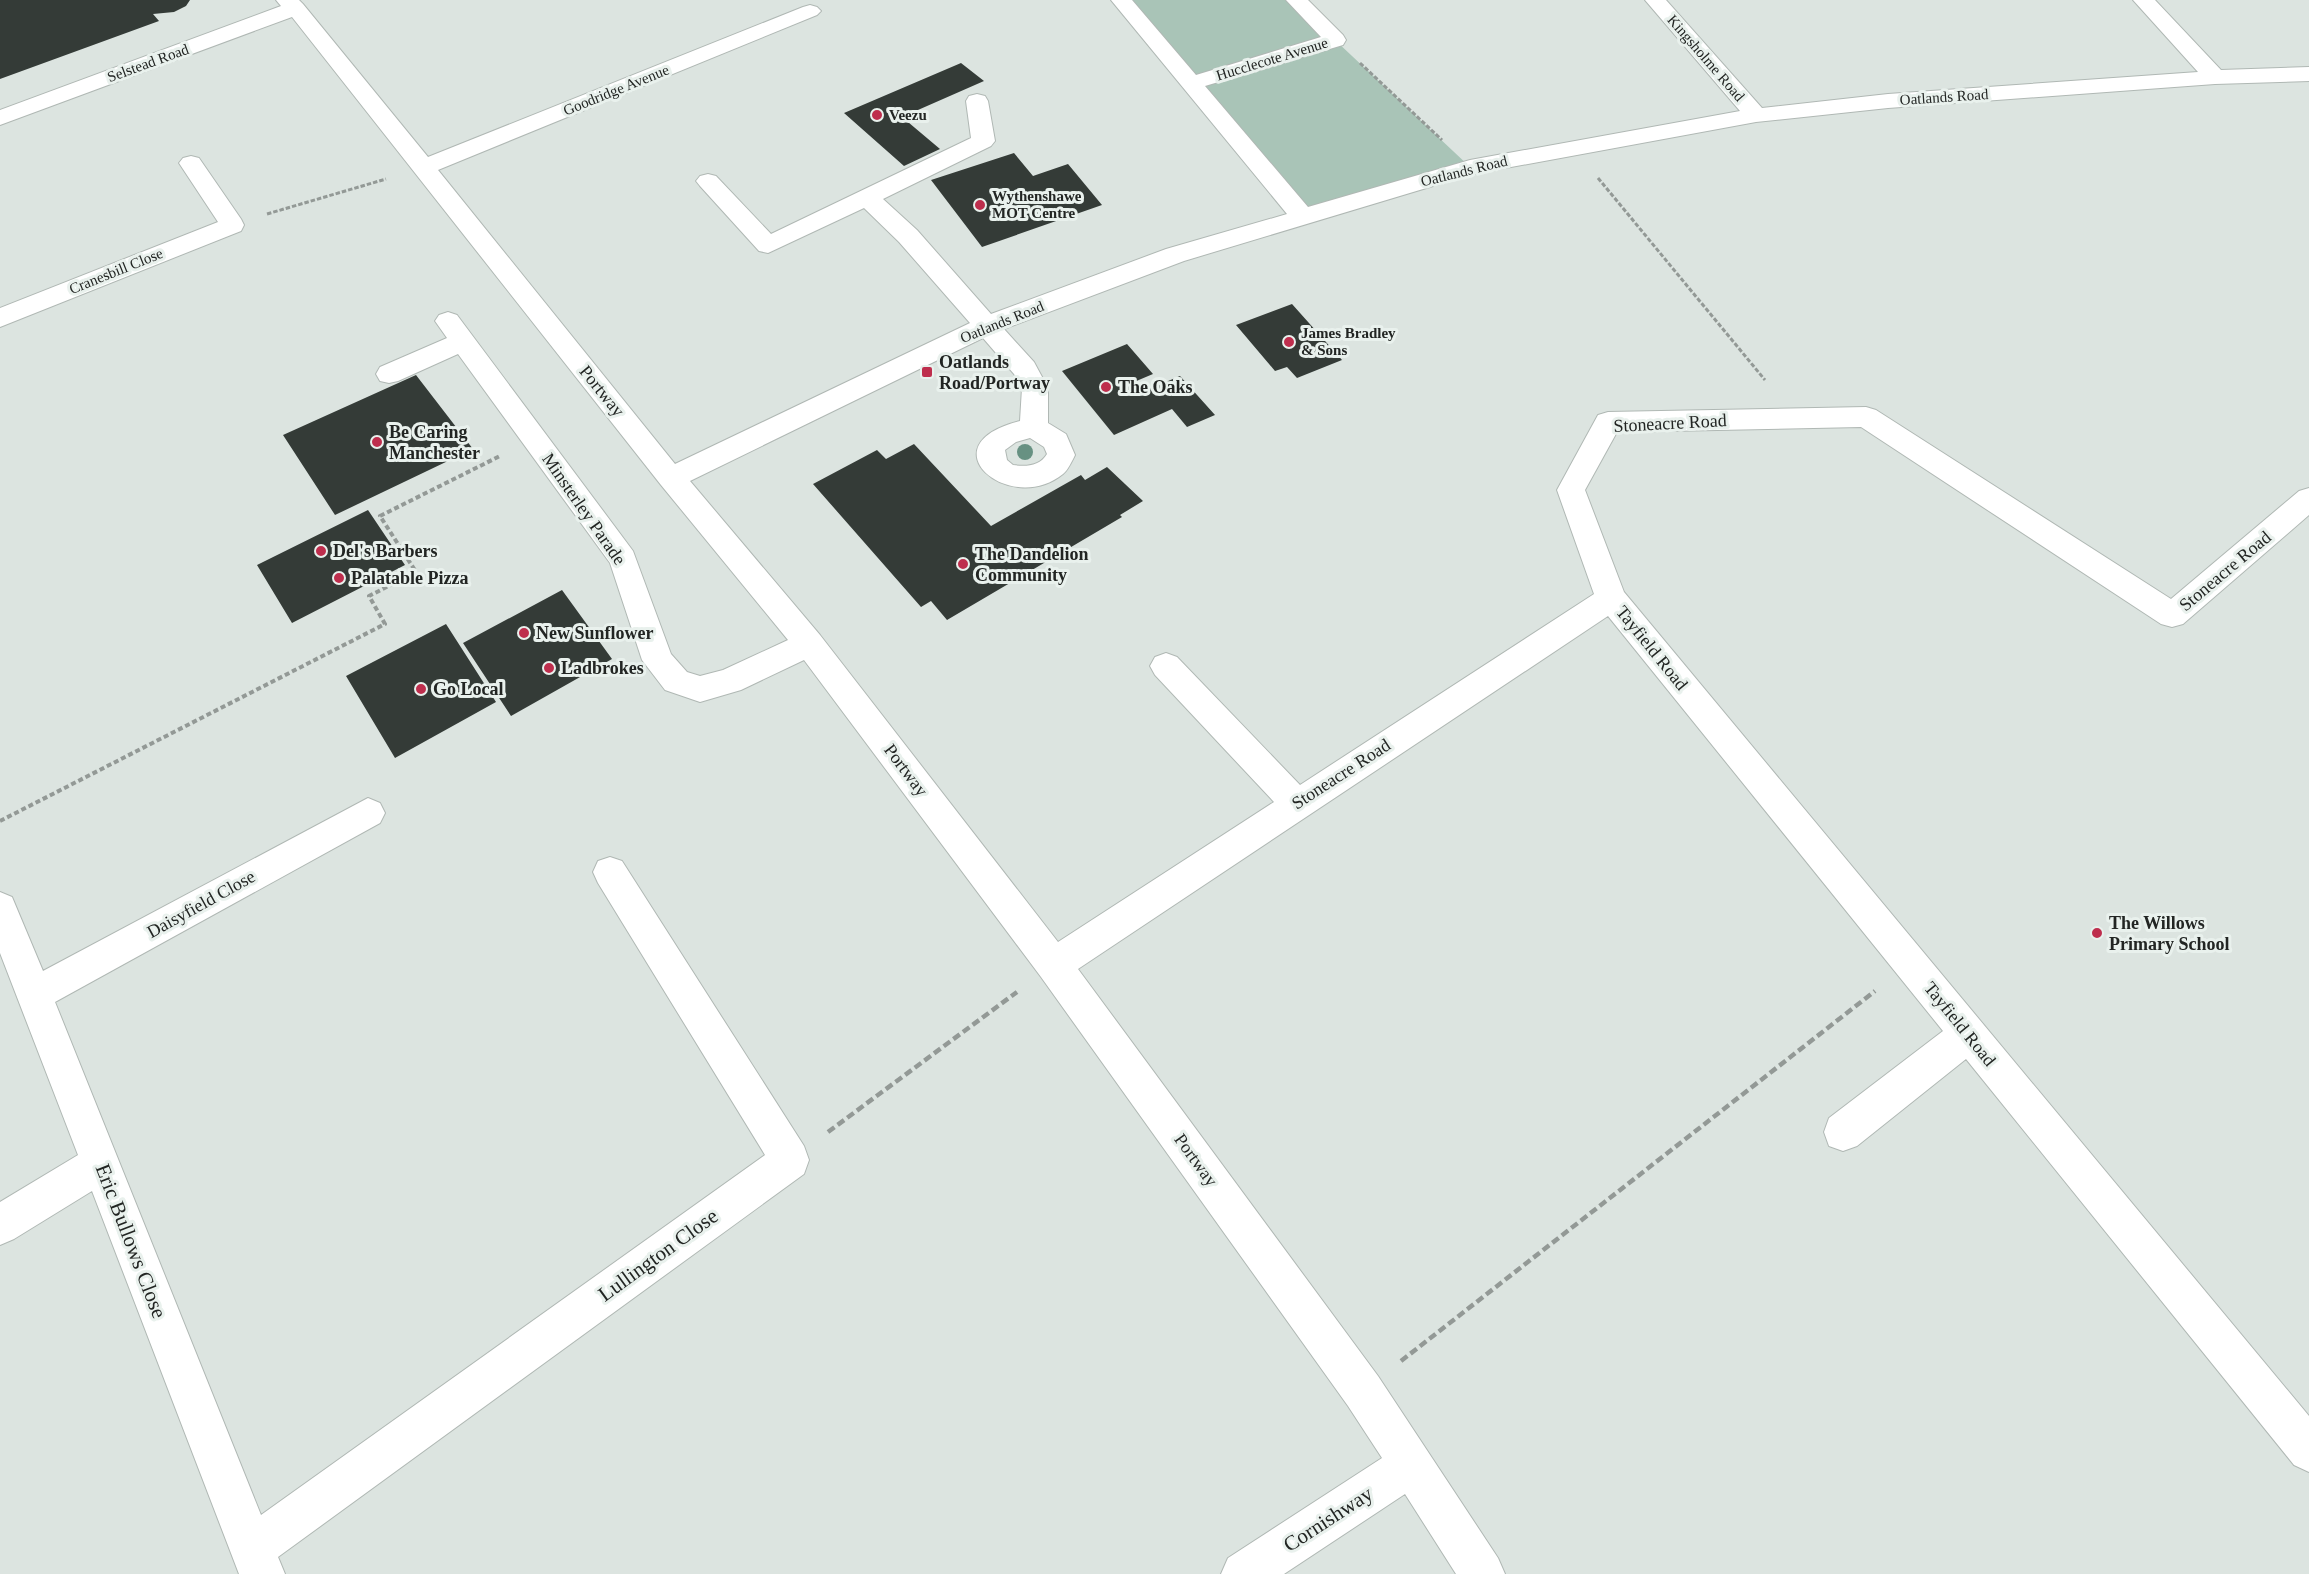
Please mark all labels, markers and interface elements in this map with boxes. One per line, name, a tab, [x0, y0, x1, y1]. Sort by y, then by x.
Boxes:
street label: Kingsholme Road	[1664, 12, 1748, 105]
street label: Hucclecote Avenue	[1214, 34, 1330, 84]
street label: Selstead Road	[105, 41, 191, 85]
street label: Goodridge Avenue	[561, 61, 672, 119]
street label: Oatlands Road	[1899, 86, 1989, 108]
place label: Veezu	[889, 107, 927, 123]
marker: Veezu	[870, 108, 884, 122]
street label: Oatlands Road	[1419, 152, 1509, 189]
place label: Wythenshawe MOT Centre	[992, 188, 1082, 221]
marker: Wythenshawe MOT Centre	[973, 198, 987, 212]
street label: Cranesbill Close	[67, 245, 165, 297]
street label: Oatlands Road	[958, 298, 1047, 346]
place label: James Bradley & Sons	[1301, 325, 1396, 358]
marker: James Bradley & Sons	[1282, 335, 1296, 349]
place label: Oatlands Road/Portway	[939, 352, 1050, 393]
street label: Portway	[575, 361, 629, 421]
marker: Oatlands Road/Portway	[920, 365, 934, 379]
place label: The Oaks	[1118, 377, 1193, 397]
marker: The Oaks	[1099, 380, 1113, 394]
street label: Stoneacre Road	[1613, 410, 1727, 436]
place label: Be Caring Manchester	[389, 422, 480, 463]
marker: Be Caring Manchester	[370, 435, 384, 449]
street label: Minsterley Parade	[538, 449, 630, 569]
street label: Stoneacre Road	[2175, 527, 2275, 615]
place label: Del's Barbers	[333, 541, 437, 561]
marker: Del's Barbers	[314, 544, 328, 558]
place label: The Dandelion Community	[975, 544, 1089, 585]
marker: The Dandelion Community	[956, 557, 970, 571]
place label: Palatable Pizza	[351, 568, 468, 588]
marker: Palatable Pizza	[332, 571, 346, 585]
street label: Tayfield Road	[1612, 602, 1692, 694]
place label: New Sunflower	[536, 623, 654, 643]
marker: New Sunflower	[517, 626, 531, 640]
place label: Ladbrokes	[561, 658, 644, 678]
marker: Ladbrokes	[542, 661, 556, 675]
place label: Go Local	[433, 679, 504, 699]
marker: Go Local	[414, 682, 428, 696]
street label: Stoneacre Road	[1288, 735, 1394, 813]
street label: Portway	[880, 740, 932, 800]
street label: Daisyfield Close	[143, 866, 259, 942]
place label: The Willows Primary School	[2109, 913, 2229, 954]
marker: The Willows Primary School	[2090, 926, 2104, 940]
street label: Tayfield Road	[1920, 978, 2000, 1070]
street label: Portway	[1170, 1130, 1222, 1190]
street label: Eric Bullows Close	[91, 1160, 171, 1322]
street label: Lullington Close	[594, 1204, 722, 1306]
street label: Cornishway	[1279, 1481, 1378, 1557]

